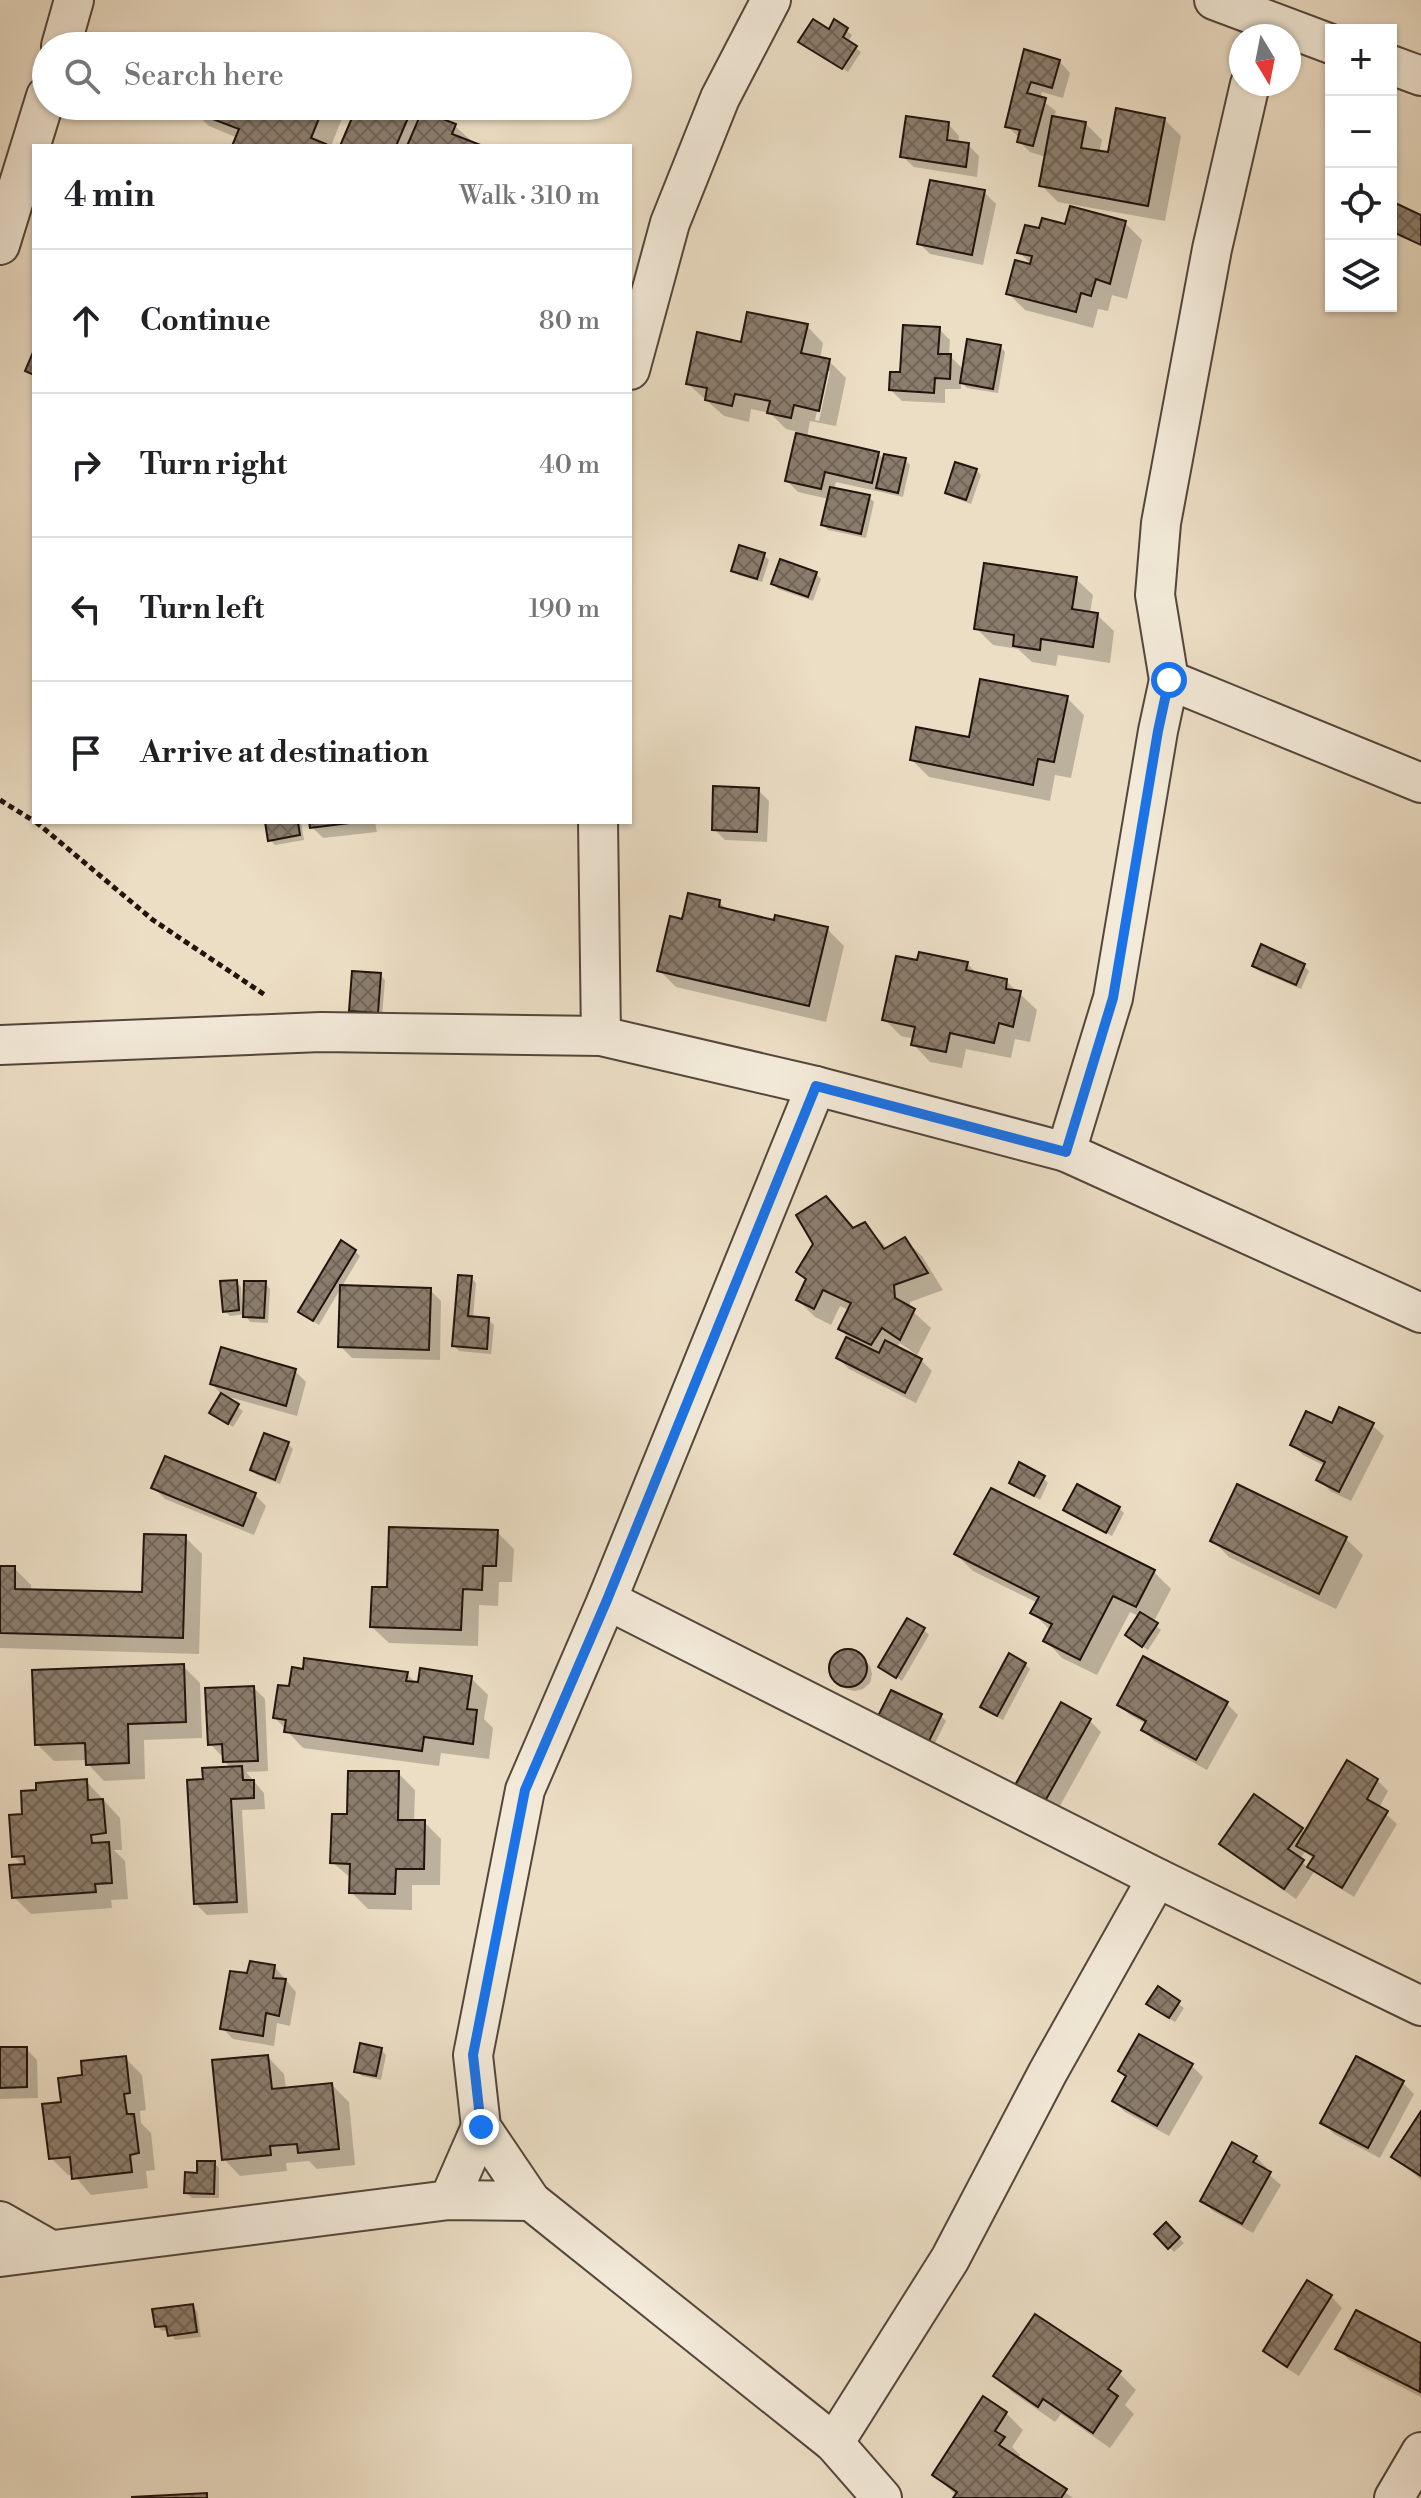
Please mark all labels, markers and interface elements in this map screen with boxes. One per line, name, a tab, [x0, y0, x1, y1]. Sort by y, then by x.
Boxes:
north arrow	[1229, 24, 1301, 96]
map controls	[1325, 24, 1397, 312]
button: +	[1325, 24, 1397, 96]
search box	[32, 32, 632, 120]
icon: search	[60, 54, 104, 98]
text: Search here	[124, 57, 284, 95]
button: −	[1325, 96, 1397, 168]
button: locate	[1325, 168, 1397, 240]
text: 4 min	[64, 175, 155, 217]
text: Walk · 310 m	[459, 180, 600, 212]
button: layers	[1325, 240, 1397, 312]
icon: ahead	[64, 299, 108, 343]
text: Continue	[140, 302, 271, 340]
text: 80 m	[539, 305, 600, 337]
icon: right	[64, 443, 108, 487]
text: Turn right	[140, 446, 287, 484]
text: 40 m	[539, 449, 600, 481]
icon: left	[64, 587, 108, 631]
text: Turn left	[140, 590, 264, 628]
text: 190 m	[529, 593, 600, 625]
route start	[1151, 662, 1187, 698]
icon: arrive	[64, 731, 108, 775]
text: Arrive at destination	[140, 734, 429, 772]
route end	[463, 2109, 499, 2145]

